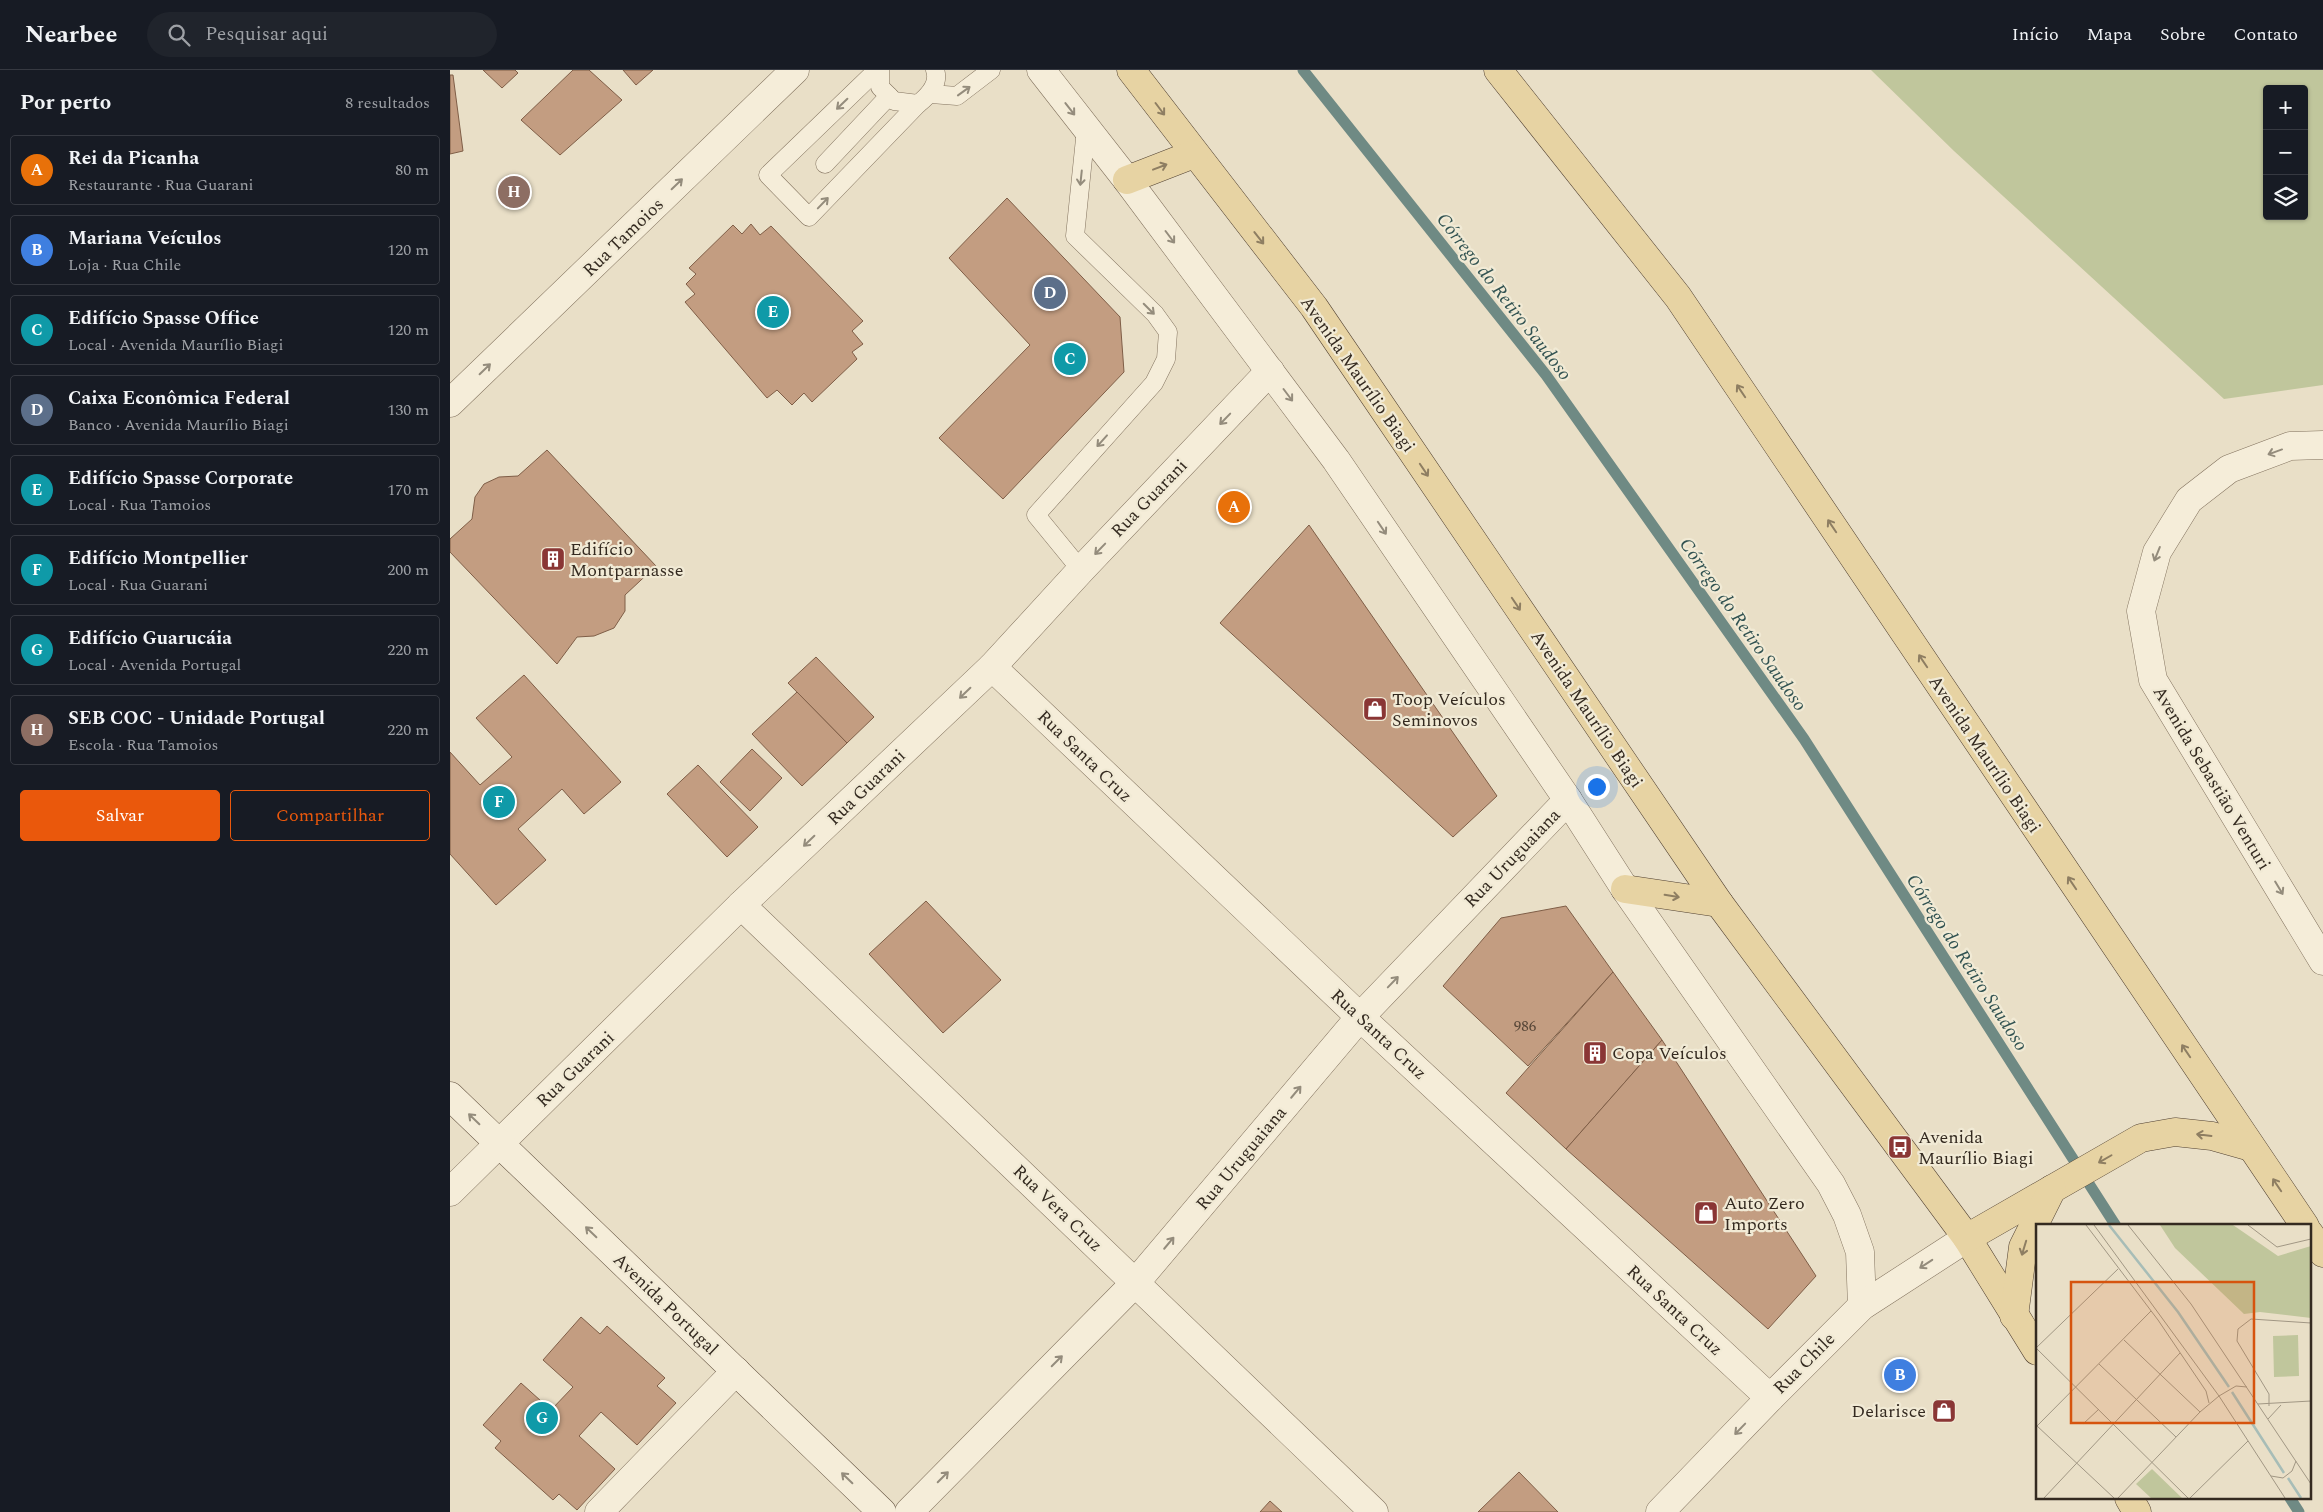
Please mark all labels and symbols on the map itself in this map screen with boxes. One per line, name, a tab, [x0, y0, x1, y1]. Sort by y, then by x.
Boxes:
one-way arrow	[957, 86, 971, 96]
one-way arrow	[836, 98, 848, 110]
one-way arrow	[1065, 102, 1076, 115]
one-way arrow	[1155, 102, 1165, 116]
one-way arrow	[1152, 162, 1168, 171]
one-way arrow	[1076, 170, 1086, 186]
pin: H	[498, 173, 530, 211]
one-way arrow	[671, 178, 684, 190]
street label: Rua Tamoios	[577, 192, 670, 283]
one-way arrow	[817, 196, 829, 209]
water label: Córrego do Retiro Saudoso	[1429, 207, 1579, 387]
one-way arrow	[1165, 230, 1175, 244]
one-way arrow	[1254, 231, 1265, 244]
pin: D	[1034, 274, 1066, 312]
street label: Avenida Maurílio Biagi	[1293, 291, 1422, 458]
pin: E	[757, 293, 789, 331]
one-way arrow	[1143, 303, 1155, 315]
pin: C	[1054, 340, 1086, 378]
one-way arrow	[479, 363, 491, 376]
one-way arrow	[1736, 384, 1746, 398]
one-way arrow	[1283, 388, 1293, 402]
one-way arrow	[1219, 413, 1231, 425]
one-way arrow	[1096, 435, 1108, 448]
one-way arrow	[2268, 448, 2284, 457]
street label: Rua Guarani	[1105, 453, 1194, 544]
one-way arrow	[1419, 463, 1429, 477]
pin: A	[1218, 488, 1250, 526]
one-way arrow	[1827, 519, 1837, 533]
one-way arrow	[1377, 520, 1387, 534]
water label: Córrego do Retiro Saudoso	[1672, 532, 1814, 718]
place label: Edifício Montparnasse	[570, 536, 684, 584]
one-way arrow	[1094, 543, 1106, 555]
building icon: Edifício Montparnasse	[540, 546, 566, 572]
one-way arrow	[2152, 546, 2162, 561]
one-way arrow	[1511, 597, 1521, 611]
street label: Avenida Maurílio Biagi	[1524, 625, 1650, 794]
one-way arrow	[1917, 654, 1928, 668]
street label: Avenida Maurílio Biagi	[1922, 670, 2048, 839]
street label: Avenida Sebastião Venturi	[2146, 681, 2277, 875]
place label: Toop Veículos Seminovos	[1392, 686, 1506, 734]
one-way arrow	[958, 687, 971, 699]
shop icon: Toop Veículos Seminovos	[1362, 696, 1388, 722]
street label: Rua Santa Cruz	[1031, 704, 1138, 809]
street label: Rua Guarani	[821, 743, 912, 832]
your location	[1584, 774, 1610, 800]
pin: F	[483, 783, 515, 821]
street label: Rua Uruguaiana	[1458, 802, 1567, 914]
one-way arrow	[803, 835, 815, 847]
water label: Córrego do Retiro Saudoso	[1898, 868, 2035, 1057]
one-way arrow	[2067, 876, 2077, 890]
one-way arrow	[2274, 880, 2284, 894]
one-way arrow	[1664, 892, 1680, 902]
one-way arrow	[1387, 976, 1399, 988]
street label: Rua Santa Cruz	[1324, 982, 1433, 1086]
house number: 986	[1514, 1015, 1537, 1038]
street label: Rua Guarani	[530, 1025, 621, 1114]
building icon: Copa Veículos	[1582, 1040, 1608, 1066]
place label: Copa Veículos	[1612, 1040, 1727, 1067]
one-way arrow	[2181, 1044, 2191, 1058]
one-way arrow	[1291, 1086, 1302, 1099]
street label: Rua Uruguaiana	[1190, 1100, 1293, 1216]
one-way arrow	[468, 1113, 480, 1126]
place label: Avenida Maurílio Biagi	[1918, 1124, 2034, 1172]
one-way arrow	[2197, 1130, 2213, 1140]
bus stop icon: Avenida Maurílio Biagi	[1887, 1134, 1913, 1160]
one-way arrow	[2098, 1154, 2112, 1164]
street label: Rua Vera Cruz	[1007, 1158, 1109, 1258]
one-way arrow	[2272, 1179, 2282, 1193]
place label: Auto Zero Imports	[1724, 1190, 1805, 1238]
shop icon: Auto Zero Imports	[1693, 1200, 1719, 1226]
inset map	[2036, 1224, 2310, 1500]
one-way arrow	[585, 1226, 597, 1238]
one-way arrow	[1163, 1237, 1174, 1250]
one-way arrow	[2018, 1240, 2028, 1256]
street label: Avenida Portugal	[607, 1247, 725, 1362]
street label: Rua Santa Cruz	[1620, 1258, 1729, 1362]
one-way arrow	[1919, 1259, 1933, 1269]
street label: Rua Chile	[1767, 1326, 1842, 1401]
one-way arrow	[1051, 1356, 1063, 1368]
pin: B	[1884, 1356, 1916, 1394]
place label: Delarisce	[1851, 1398, 1926, 1425]
shop icon: Delarisce	[1931, 1398, 1957, 1424]
pin: G	[526, 1399, 558, 1437]
one-way arrow	[1734, 1423, 1746, 1435]
one-way arrow	[937, 1471, 950, 1483]
one-way arrow	[841, 1472, 853, 1484]

